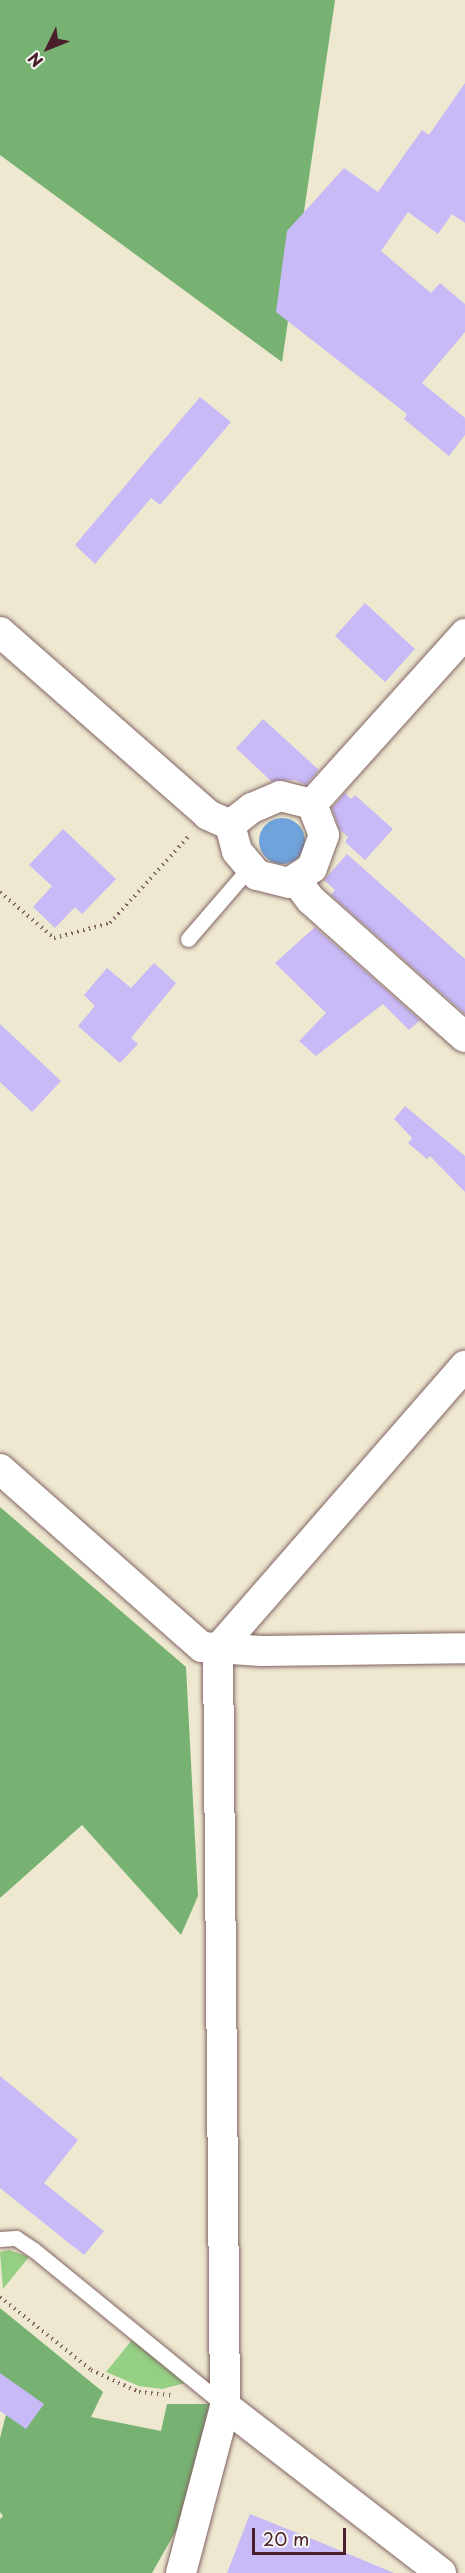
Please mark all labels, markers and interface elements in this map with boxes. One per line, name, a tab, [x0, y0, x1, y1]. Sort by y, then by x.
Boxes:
north arrow	[18, 18, 78, 78]
text: N	[22, 47, 48, 73]
scale bar	[255, 2516, 350, 2554]
text: 20 m	[263, 2525, 309, 2552]

